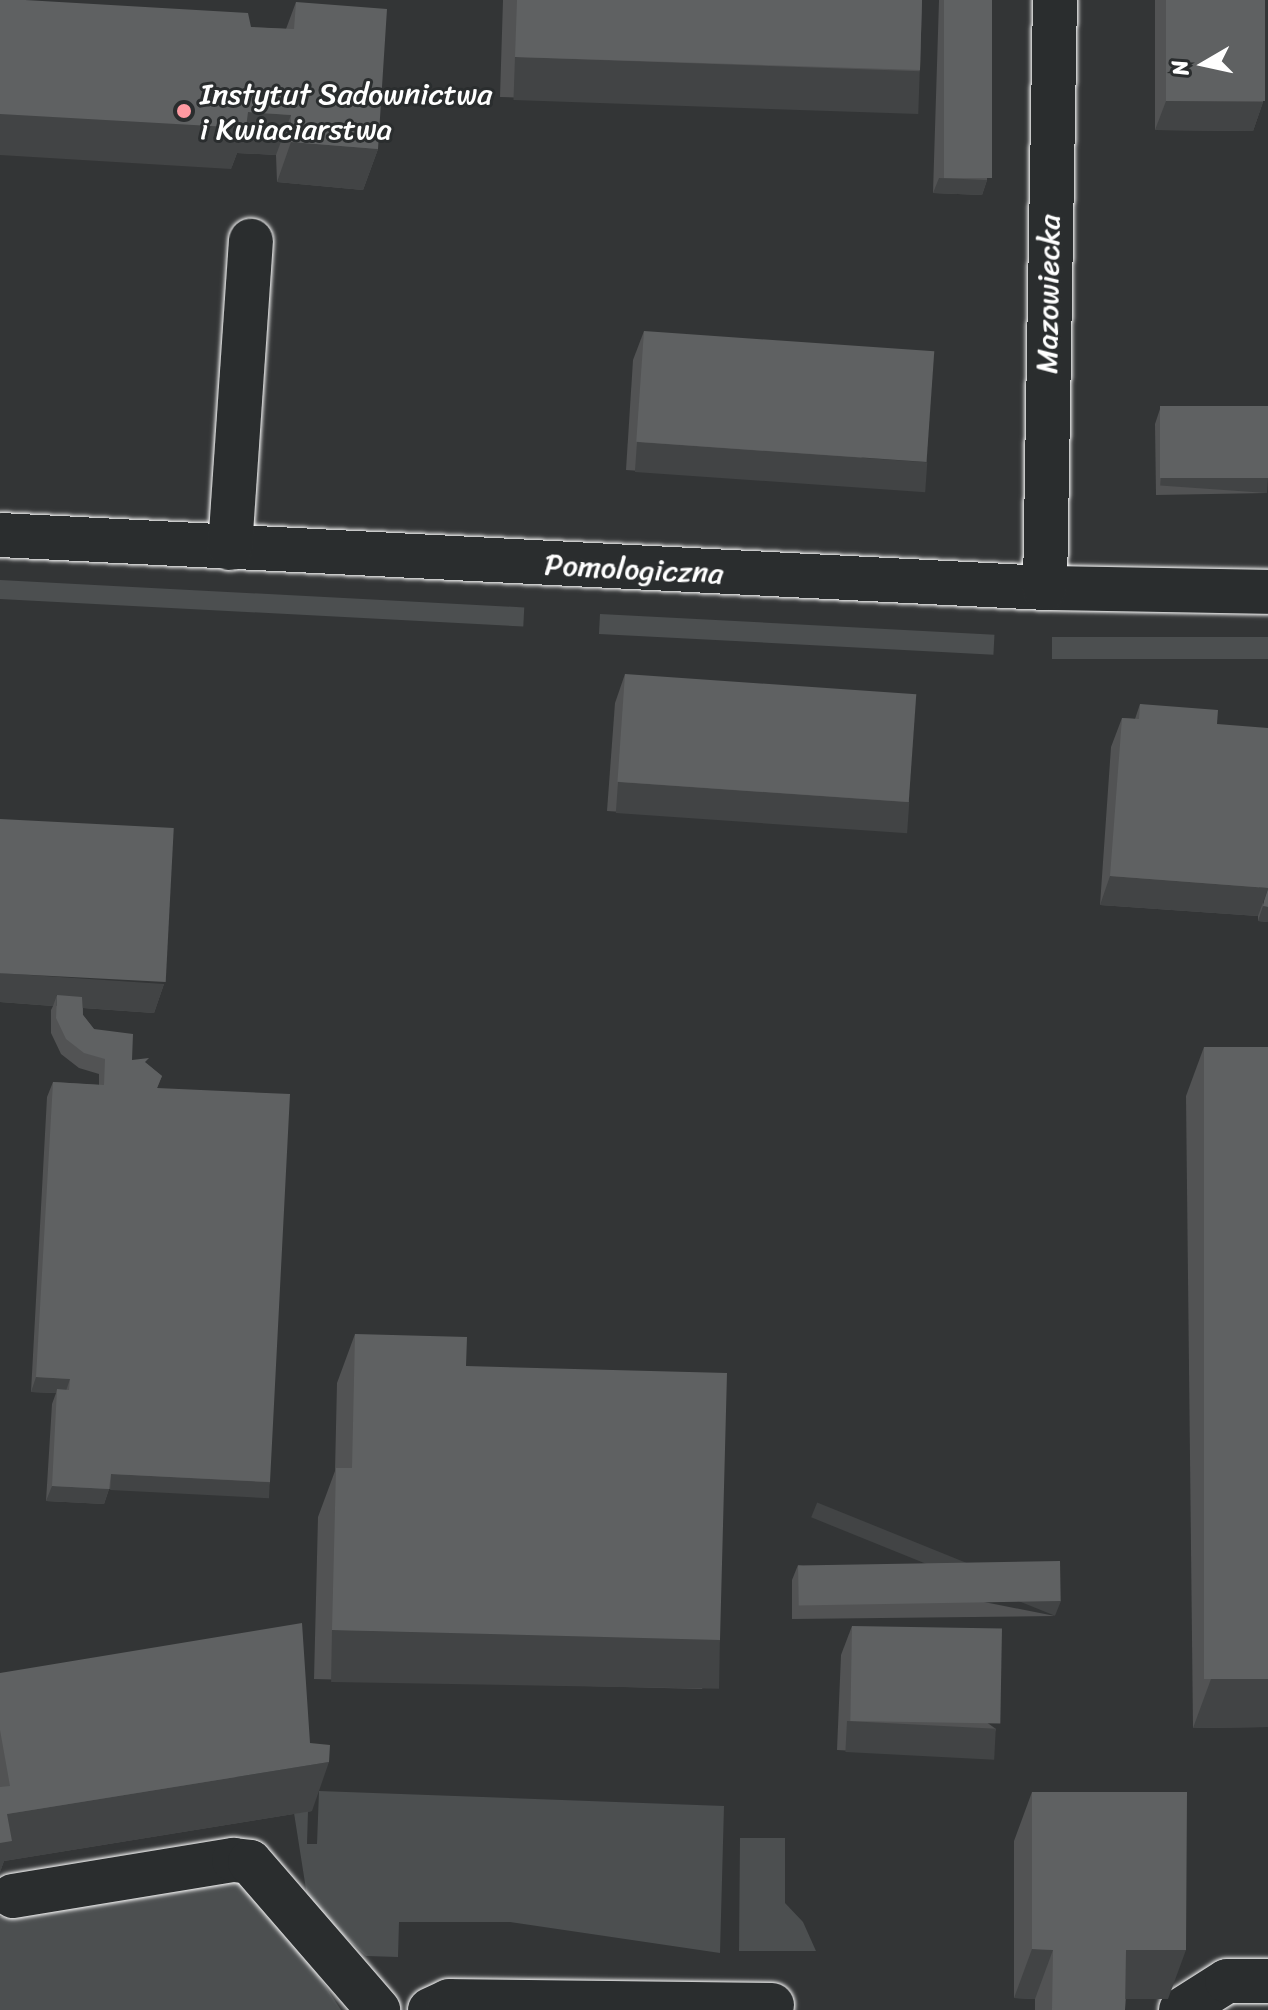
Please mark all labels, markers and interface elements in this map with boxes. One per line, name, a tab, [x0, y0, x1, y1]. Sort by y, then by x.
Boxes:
north arrow	[1164, 24, 1244, 104]
text: N	[1159, 57, 1200, 78]
place label: Instytut Sadownictwa i Kwiaciarstwa	[200, 76, 493, 146]
marker: Instytut Sadownictwa i Kwiaciarstwa	[175, 102, 193, 120]
street label: Mazowiecka	[1029, 214, 1067, 374]
street label: Pomologiczna	[544, 546, 724, 592]

